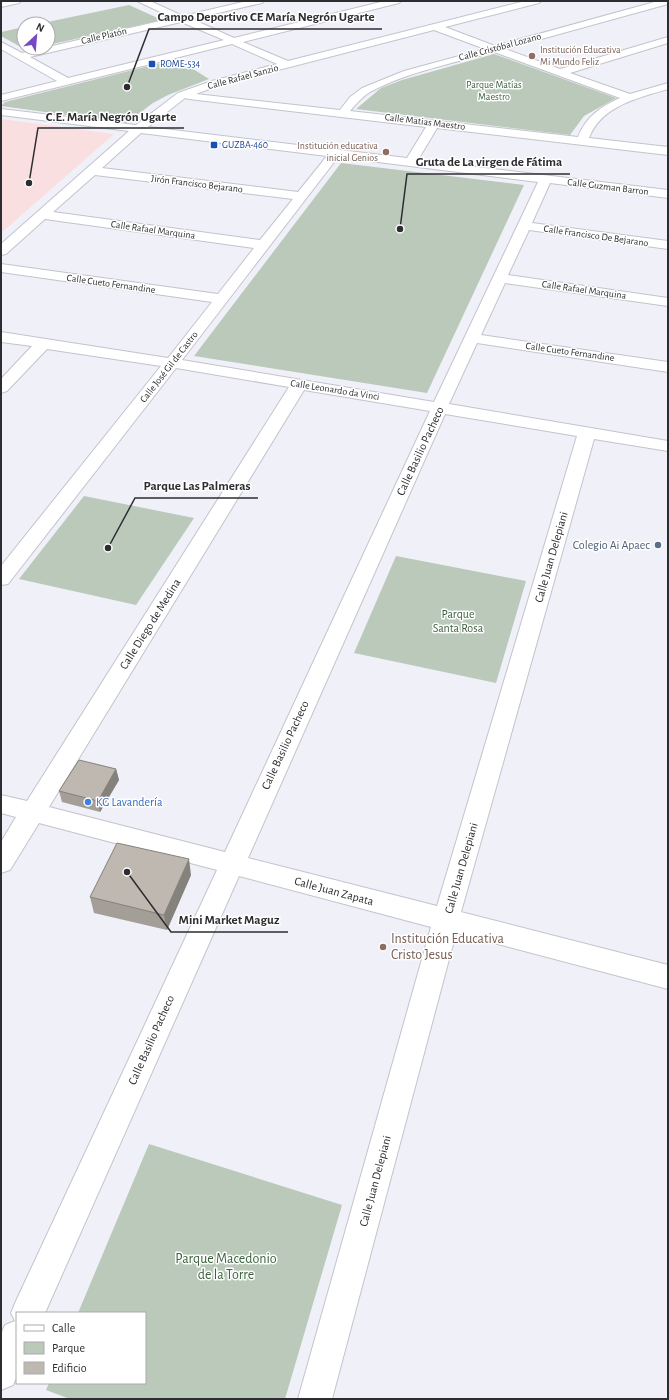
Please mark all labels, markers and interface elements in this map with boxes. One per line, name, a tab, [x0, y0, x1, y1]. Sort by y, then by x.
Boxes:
callout: Campo Deportivo CE María Negrón Ugarte	[149, 4, 382, 29]
text: Campo Deportivo CE María Negrón Ugarte	[157, 11, 375, 24]
north arrow	[16, 16, 56, 56]
text: N	[34, 21, 46, 34]
street label: Calle Platón	[80, 26, 128, 46]
street label: Calle Cristóbal Lozano	[458, 31, 542, 63]
place label: Institución Educativa Mi Mundo Feliz	[540, 45, 621, 67]
marker: Institución Educativa Mi Mundo Feliz	[527, 51, 537, 61]
marker: ROME-534	[147, 59, 157, 69]
place label: ROME-534	[160, 59, 201, 69]
street label: Calle Rafael Sanzio	[207, 63, 280, 91]
park label: Parque Matías Maestro	[466, 80, 522, 102]
callout: C.E. María Negrón Ugarte	[38, 103, 184, 128]
text: C.E. María Negrón Ugarte	[46, 111, 176, 124]
street label: Calle Matias Maestro	[384, 112, 466, 132]
marker: GUZBA-460	[209, 140, 219, 150]
place label: GUZBA-460	[222, 140, 268, 150]
place label: Institución educativa inicial Genios	[297, 141, 378, 163]
marker: Institución educativa inicial Genios	[381, 147, 391, 157]
callout: Gruta de La virgen de Fátima	[407, 149, 570, 174]
text: Gruta de La virgen de Fátima	[416, 156, 562, 169]
street label: Jirón Francisco Bejarano	[151, 173, 243, 195]
street label: Calle Guzman Barron	[567, 177, 649, 197]
street label: Calle Rafael Marquina	[110, 219, 196, 241]
street label: Calle Francisco De Bejarano	[543, 224, 649, 248]
street label: Calle Cueto Fernandine	[66, 273, 156, 295]
street label: Calle Rafael Marquina	[541, 279, 627, 301]
street label: Calle José Gil de Castro	[138, 329, 200, 405]
street label: Calle Cueto Fernandine	[525, 341, 615, 363]
street label: Calle Leonardo da Vinci	[290, 378, 380, 402]
street label: Calle Basilio Pacheco	[394, 405, 446, 497]
callout: Parque Las Palmeras	[135, 473, 258, 498]
text: Parque Las Palmeras	[144, 480, 250, 493]
street label: Calle Juan Delepiani	[532, 510, 570, 604]
place label: Colegio Ai Apaec	[573, 539, 650, 551]
marker: Colegio Ai Apaec	[653, 540, 663, 550]
street label: Calle Diego de Medina	[117, 576, 183, 671]
park label: Parque Santa Rosa	[433, 608, 484, 634]
street label: Calle Basilio Pacheco	[259, 699, 311, 791]
place label: KG Lavandería	[96, 796, 163, 808]
marker: KG Lavandería	[83, 797, 93, 807]
street label: Calle Juan Delepiani	[442, 821, 480, 915]
street label: Calle Juan Zapata	[293, 875, 375, 907]
callout: Mini Market Maguz	[171, 907, 288, 932]
text: Mini Market Maguz	[179, 914, 280, 927]
place label: Institución Educativa Cristo Jesus	[391, 932, 505, 962]
marker: Institución Educativa Cristo Jesus	[378, 942, 388, 952]
street label: Calle Basilio Pacheco	[126, 993, 176, 1087]
street label: Calle Juan Delepiani	[357, 1134, 393, 1228]
park label: Parque Macedonio de la Torre	[175, 1252, 277, 1282]
legend	[16, 1312, 146, 1384]
text: Calle	[52, 1322, 75, 1334]
text: Parque	[52, 1342, 85, 1354]
text: Edificio	[52, 1362, 87, 1374]

